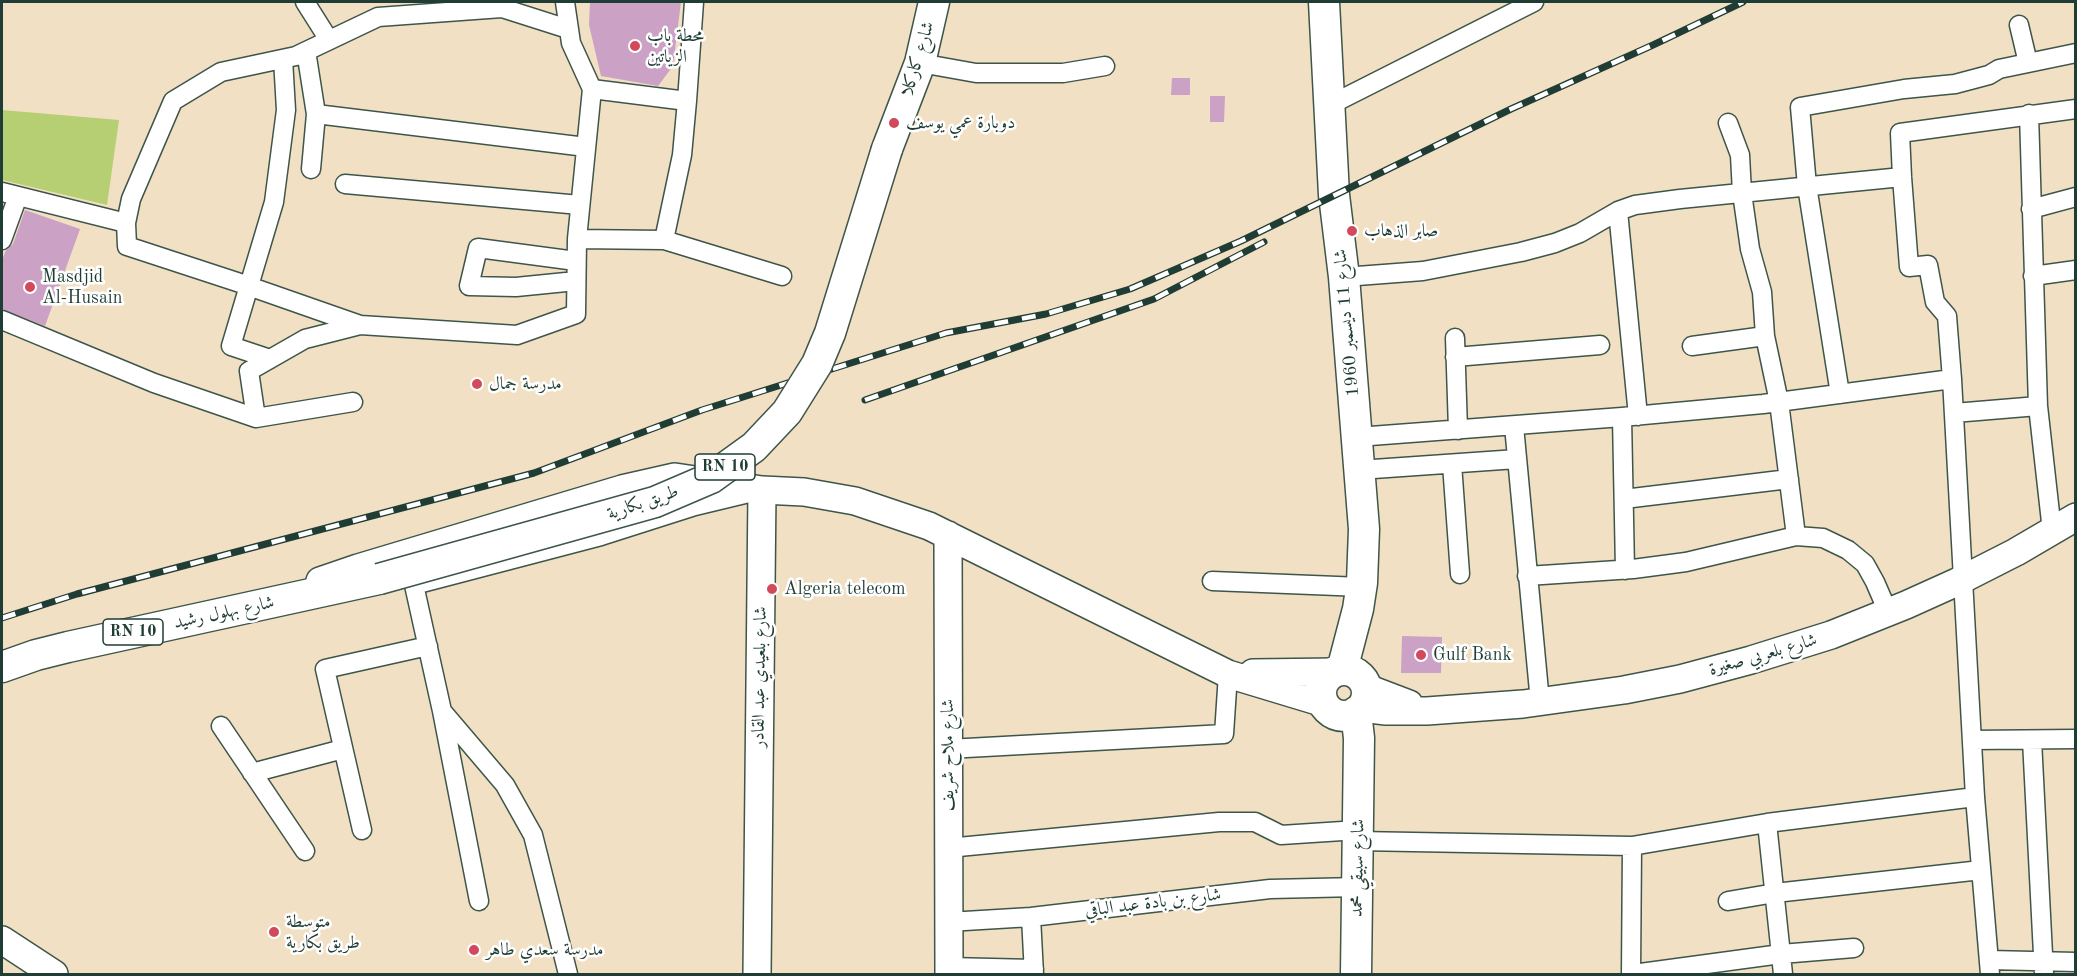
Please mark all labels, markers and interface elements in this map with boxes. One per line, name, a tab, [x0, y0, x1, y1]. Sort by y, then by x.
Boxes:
street label: شارع كاركلا	[896, 19, 940, 99]
place label: محطة باب الزياتين	[647, 25, 704, 68]
marker: محطة باب الزياتين	[628, 39, 642, 53]
place label: دوبارة عمي يوسف	[906, 112, 1015, 134]
marker: دوبارة عمي يوسف	[887, 116, 901, 130]
place label: صابر الذهاب	[1364, 220, 1438, 242]
marker: صابر الذهاب	[1345, 224, 1359, 238]
street label: شارع 11 ديسمبر 1960	[1330, 248, 1364, 398]
place label: Masdjid Al-Husain	[42, 266, 122, 308]
marker: Masdjid Al-Husain	[23, 280, 37, 294]
place label: مدرسة جمال	[489, 373, 562, 395]
marker: مدرسة جمال	[470, 377, 484, 391]
road number: RN 10	[695, 454, 755, 480]
street label: طريق بكارية	[605, 481, 681, 525]
place label: Algeria telecom	[784, 578, 906, 600]
marker: Algeria telecom	[765, 582, 779, 596]
street label: شارع بهلول رشيد	[172, 592, 276, 634]
street label: شارع بلعيدي عبد القادر	[748, 606, 772, 748]
road number: RN 10	[103, 619, 163, 645]
street label: شارع بلعربي صغيرة	[1706, 629, 1820, 681]
place label: Gulf Bank	[1433, 644, 1512, 666]
marker: Gulf Bank	[1414, 648, 1428, 662]
street label: شارع ملاح شريف	[937, 699, 959, 811]
street label: شارع سبيقي محمد	[1346, 819, 1370, 917]
street label: شارع بن بادة عبد الباقي	[1084, 884, 1222, 922]
place label: متوسطة طريق بكارية	[286, 911, 360, 954]
marker: متوسطة طريق بكارية	[267, 925, 281, 939]
place label: مدرسة سعدي طاهر	[486, 939, 603, 961]
marker: مدرسة سعدي طاهر	[467, 943, 481, 957]

